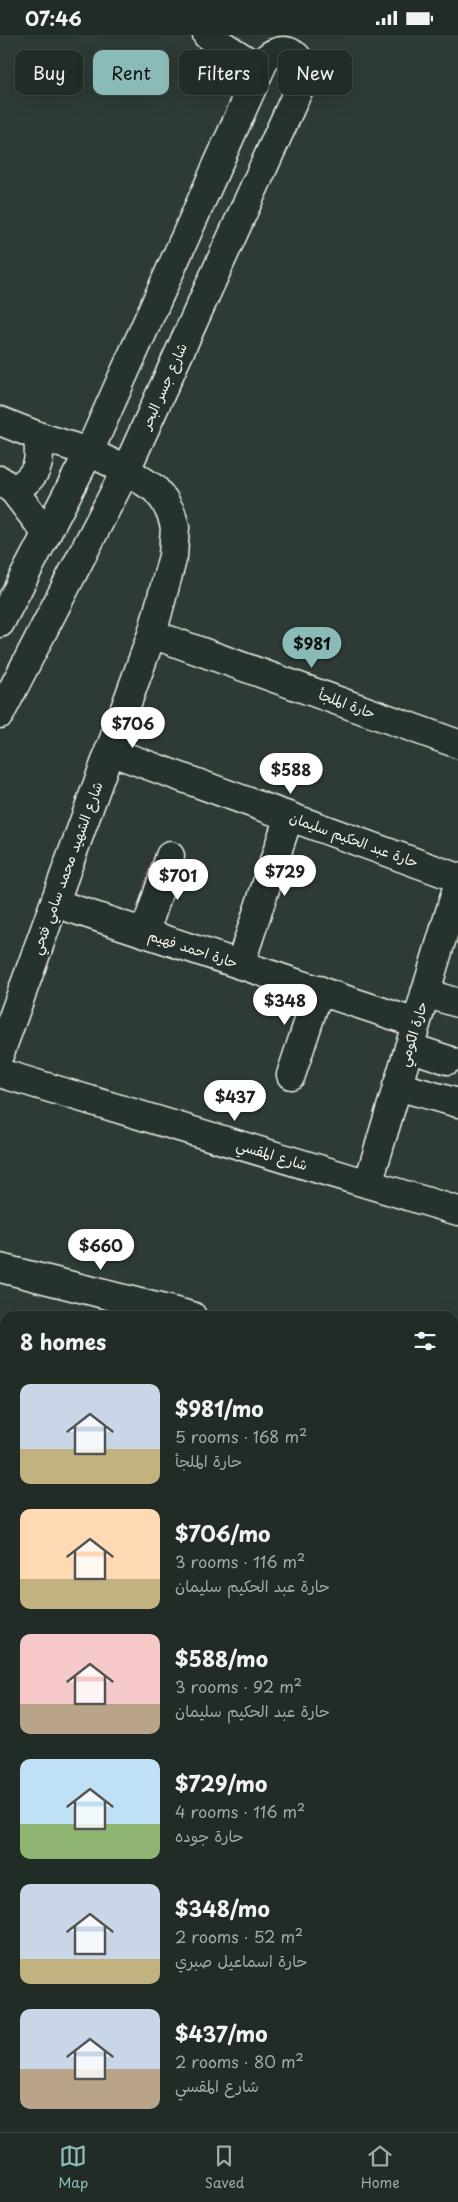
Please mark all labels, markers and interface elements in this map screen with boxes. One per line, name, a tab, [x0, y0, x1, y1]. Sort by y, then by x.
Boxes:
text: 07:46	[25, 4, 82, 32]
chip: Buy	[15, 50, 83, 95]
chip: Rent	[93, 50, 169, 95]
chip: Filters	[179, 50, 268, 95]
chip: New	[278, 50, 352, 95]
street label: شارع جسر البحر	[135, 339, 192, 433]
pin: $981	[282, 627, 342, 669]
text: $981	[293, 631, 331, 655]
street label: حارة الملجأ	[316, 684, 378, 723]
pin: $706	[103, 707, 163, 749]
text: $706	[112, 711, 154, 735]
pin: $588	[261, 753, 321, 795]
text: $588	[271, 757, 311, 781]
street label: شارع الشهيد محمد سامي فتحي	[25, 778, 110, 958]
street label: حارة عبد الحكيم سليمان	[286, 806, 422, 874]
pin: $729	[255, 855, 315, 897]
pin: $701	[148, 859, 208, 901]
text: $729	[265, 859, 305, 883]
text: $701	[159, 863, 197, 887]
street label: حارة احمد فهيم	[145, 924, 241, 974]
pin: $348	[255, 983, 315, 1026]
text: $348	[264, 988, 306, 1012]
street label: حارة الكومي	[393, 999, 435, 1070]
pin: $437	[205, 1079, 265, 1122]
text: $437	[215, 1084, 255, 1108]
street label: شارع المقسي	[233, 1134, 310, 1178]
pin: $660	[71, 1229, 131, 1271]
text: $660	[79, 1233, 123, 1257]
text: 8 homes	[20, 1325, 106, 1357]
icon: filters	[411, 1327, 439, 1355]
text: $981/mo	[175, 1392, 264, 1424]
icon: home	[60, 1404, 120, 1464]
text: 5 rooms · 168 m²	[175, 1424, 307, 1448]
text: حارة الملجأ	[175, 1448, 242, 1472]
text: $706/mo	[175, 1517, 270, 1549]
icon: home	[60, 1529, 120, 1589]
text: 3 rooms · 116 m²	[175, 1549, 305, 1573]
text: حارة عبد الحكيم سليمان	[175, 1573, 330, 1597]
text: $588/mo	[175, 1642, 268, 1674]
icon: home	[60, 1654, 120, 1714]
text: 3 rooms · 92 m²	[175, 1674, 302, 1698]
text: حارة عبد الحكيم سليمان	[175, 1698, 330, 1722]
text: $729/mo	[175, 1767, 267, 1799]
icon: home	[60, 1779, 120, 1839]
text: 4 rooms · 116 m²	[175, 1799, 305, 1823]
text: حارة جوده	[175, 1823, 244, 1847]
text: $348/mo	[175, 1892, 270, 1924]
icon: home	[60, 1904, 120, 1964]
text: 2 rooms · 52 m²	[175, 1924, 303, 1948]
text: حارة اسماعيل صبري	[175, 1948, 307, 1972]
text: $437/mo	[175, 2017, 268, 2049]
icon: home	[60, 2029, 120, 2089]
text: 2 rooms · 80 m²	[175, 2049, 304, 2073]
text: شارع المقسي	[175, 2073, 259, 2097]
tab: Map	[58, 2142, 88, 2193]
tab: Saved	[205, 2142, 244, 2193]
tab: Home	[361, 2142, 400, 2193]

